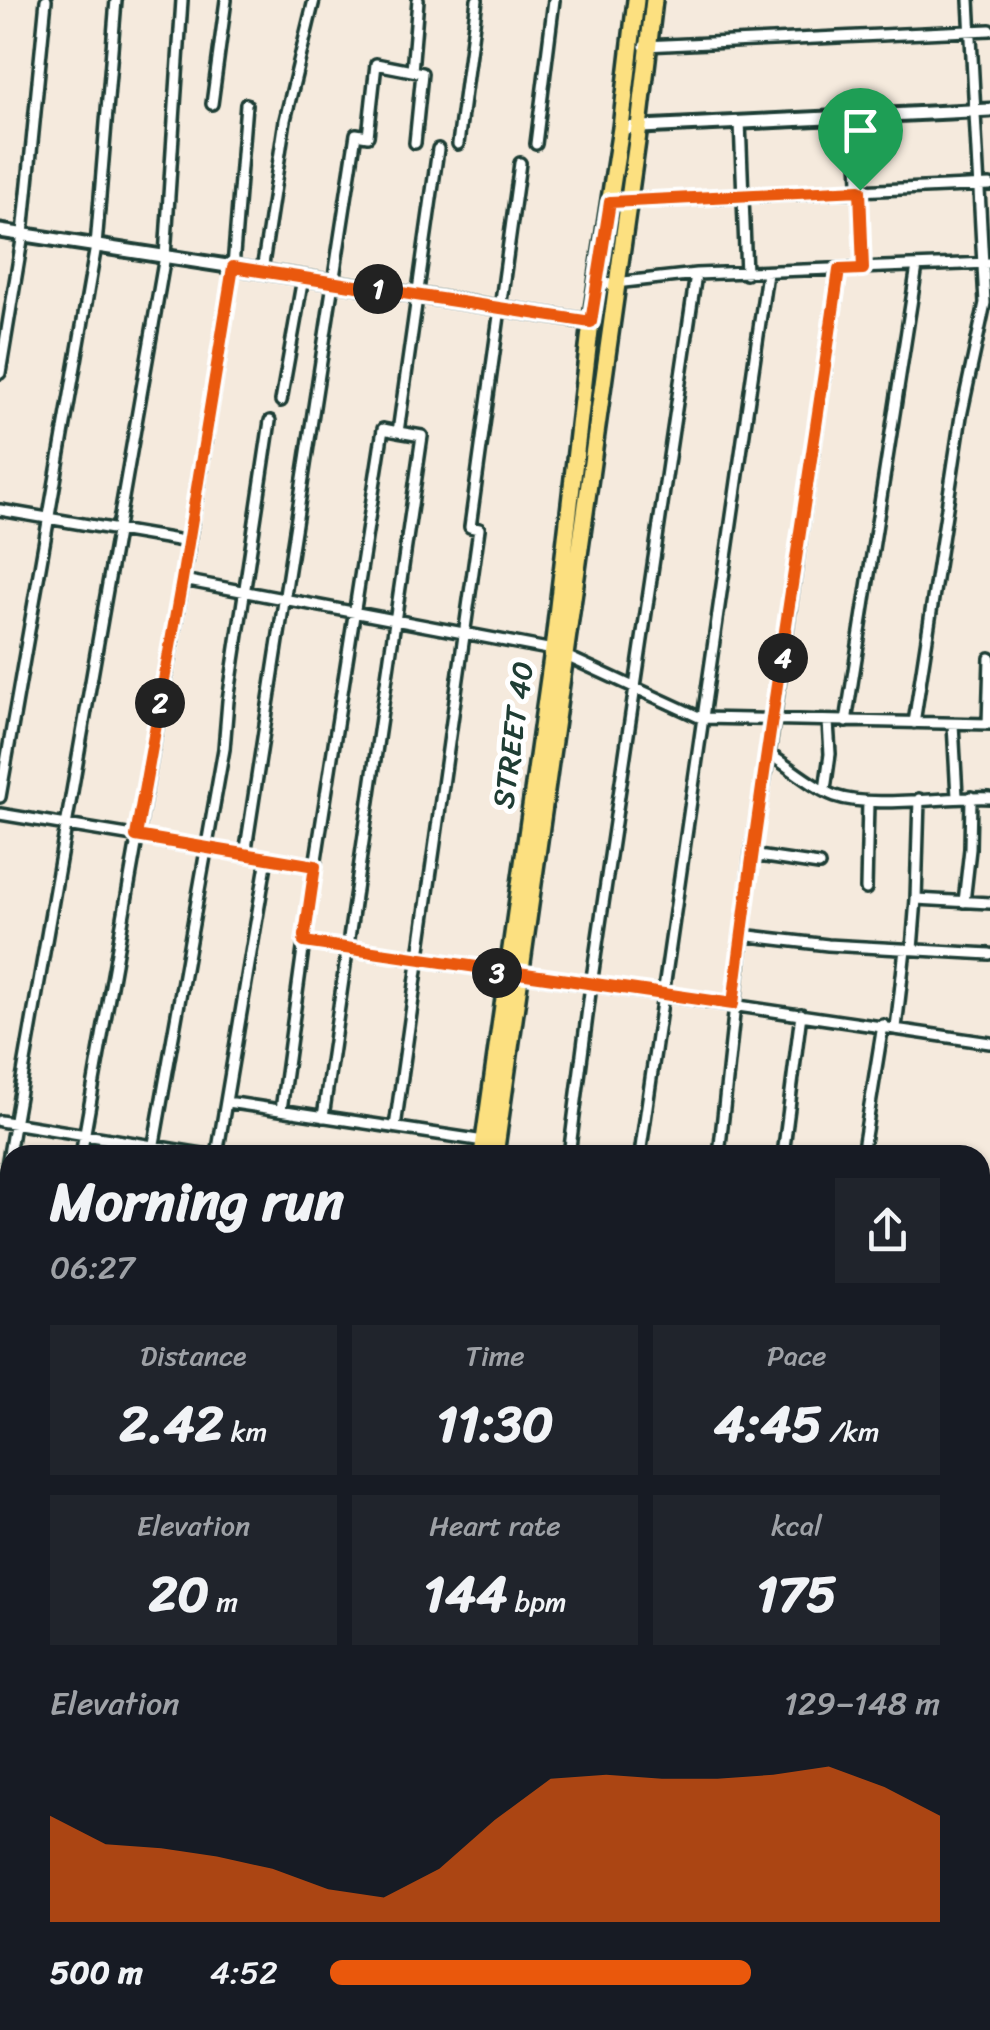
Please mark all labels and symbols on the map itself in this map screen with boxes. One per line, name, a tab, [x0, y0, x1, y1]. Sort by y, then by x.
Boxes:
pin	[818, 88, 903, 191]
pin: 1	[353, 264, 403, 314]
pin: 4	[758, 633, 808, 683]
street label: STREET 40	[476, 658, 550, 812]
pin: 2	[135, 678, 185, 728]
pin: 3	[472, 948, 522, 998]

